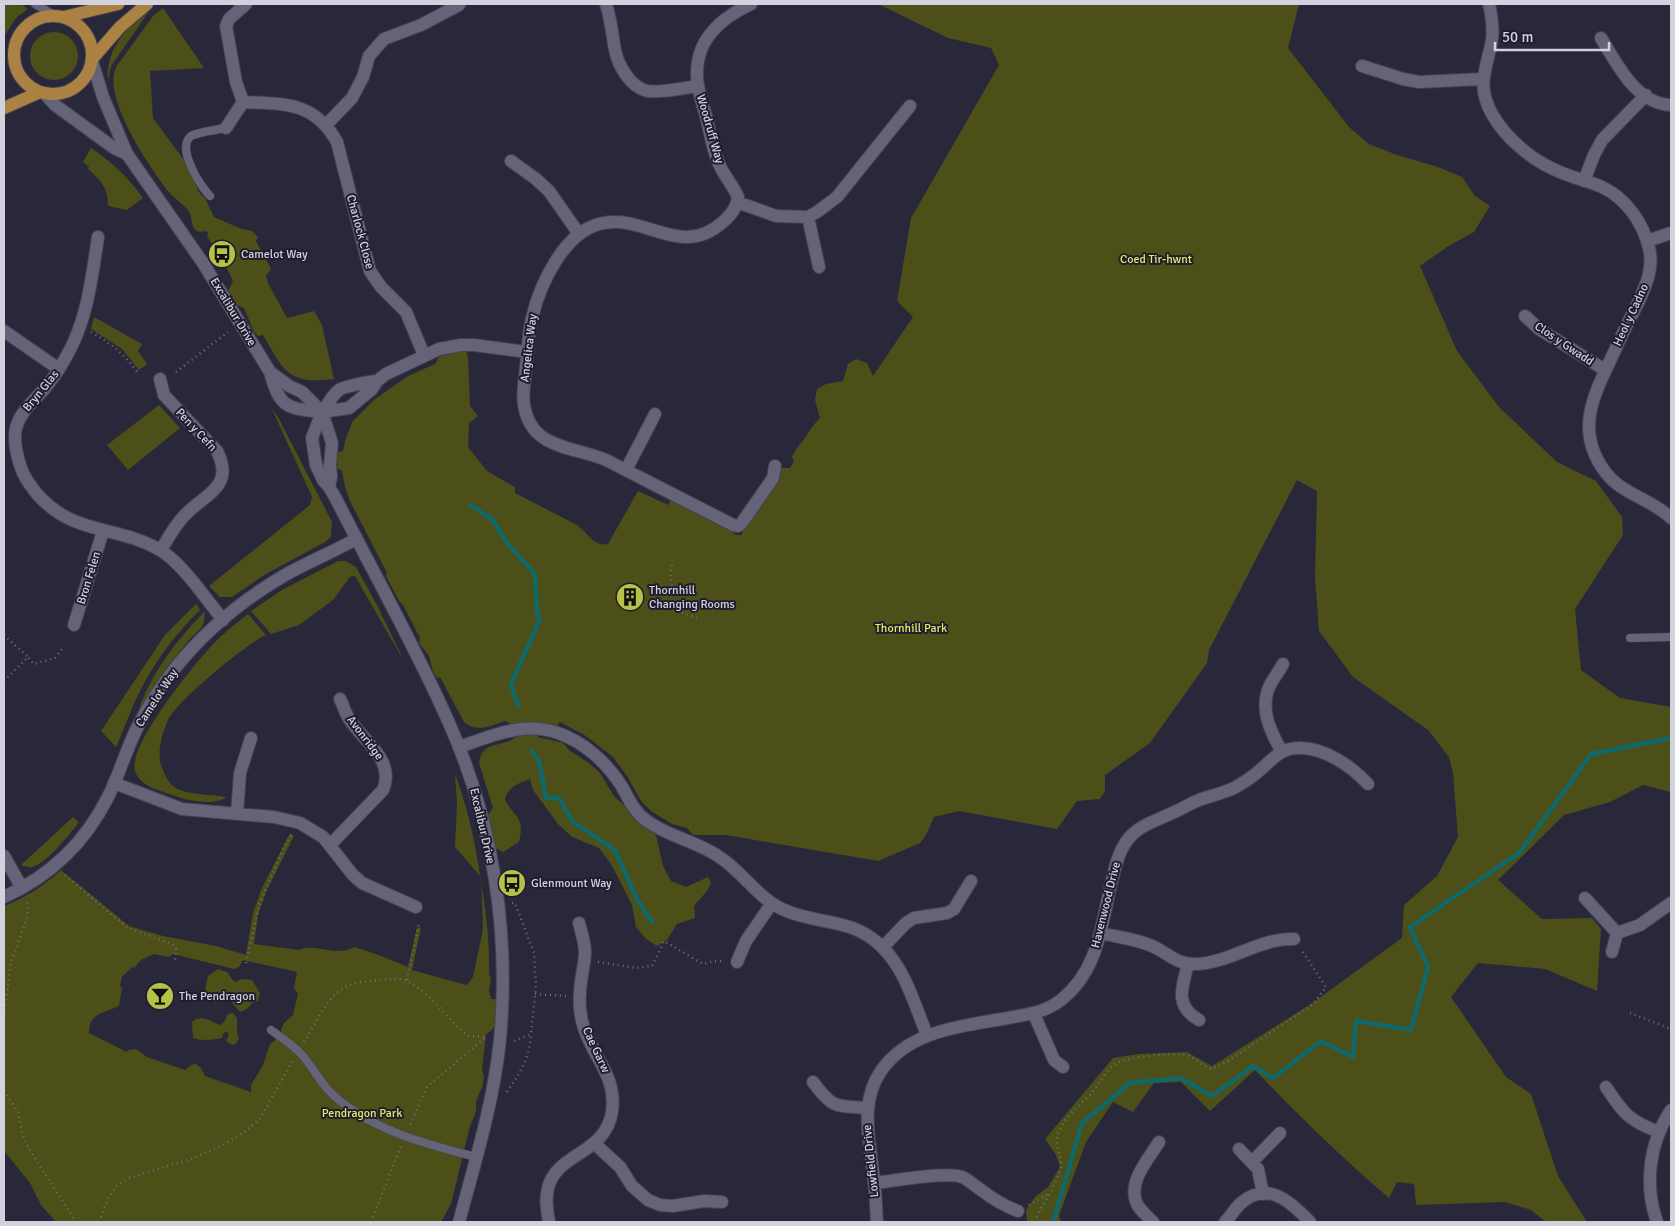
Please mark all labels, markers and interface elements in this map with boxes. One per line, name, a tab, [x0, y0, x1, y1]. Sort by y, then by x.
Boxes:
scale bar	[1495, 20, 1609, 52]
text: 50 m	[1502, 28, 1533, 46]
street label: Woodruff Way	[693, 93, 727, 166]
street label: Charlock Close	[343, 193, 377, 271]
bus stop icon: Camelot Way	[207, 239, 237, 269]
place label: Camelot Way	[241, 247, 308, 262]
park label: Coed Tir-hwnt	[1120, 252, 1192, 267]
street label: Excalibur Drive	[207, 275, 259, 349]
street label: Heol y Cadno	[1610, 281, 1652, 349]
street label: Angelica Way	[517, 313, 541, 383]
street label: Clos y Gwadd	[1532, 319, 1596, 369]
street label: Bryn Glas	[20, 367, 62, 415]
street label: Pen y Cefn	[172, 405, 220, 455]
street label: Bron Felen	[74, 550, 104, 606]
building icon: Thornhill Changing Rooms	[615, 582, 645, 612]
place label: Thornhill Changing Rooms	[649, 583, 735, 612]
park label: Thornhill Park	[875, 621, 947, 636]
street label: Camelot Way	[133, 666, 182, 730]
street label: Avonridge	[343, 713, 387, 763]
street label: Excalibur Drive	[466, 787, 498, 865]
street label: Havenwood Drive	[1088, 860, 1124, 950]
bus stop icon: Glenmount Way	[497, 868, 527, 898]
place label: Glenmount Way	[531, 876, 612, 891]
bar icon: The Pendragon	[145, 981, 175, 1011]
place label: The Pendragon	[179, 989, 255, 1004]
street label: Cae Garw	[579, 1025, 613, 1076]
park label: Pendragon Park	[322, 1106, 402, 1121]
street label: Lowfield Drive	[860, 1124, 882, 1198]

